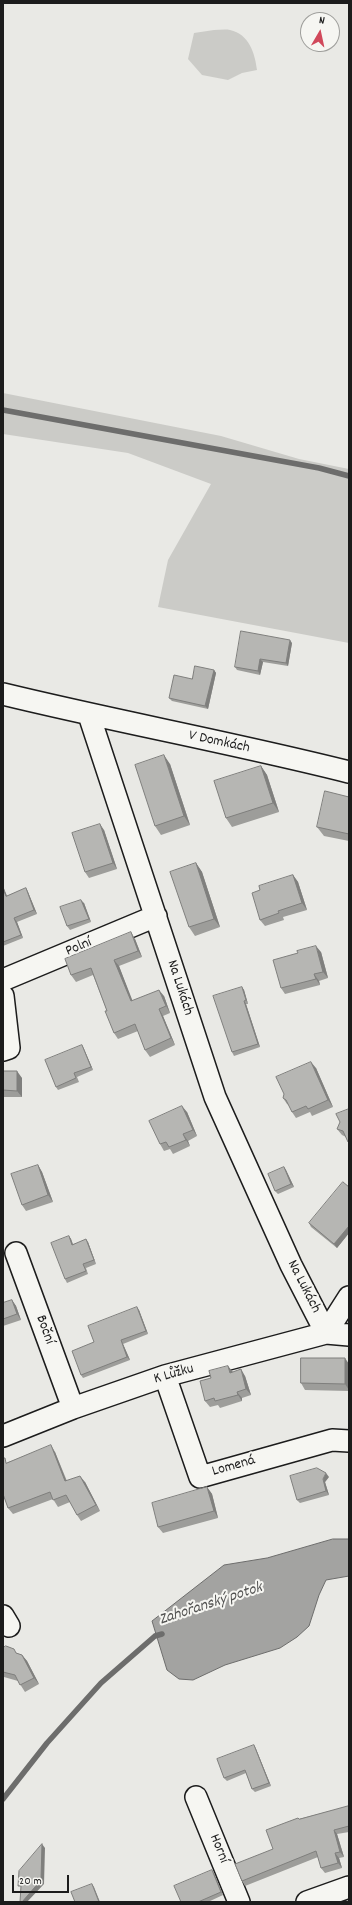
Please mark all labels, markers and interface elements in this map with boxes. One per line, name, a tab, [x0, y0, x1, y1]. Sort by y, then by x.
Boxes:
north arrow	[300, 12, 340, 52]
text: N	[318, 13, 326, 29]
street label: V Domkách	[187, 728, 251, 758]
street label: Polní	[63, 934, 95, 962]
street label: Na Lukách	[162, 958, 196, 1018]
street label: Na Lukách	[282, 1258, 324, 1316]
street label: Boční	[30, 1313, 58, 1347]
street label: K Lůžku	[152, 1361, 196, 1389]
street label: Lomená	[210, 1452, 258, 1482]
water label: Zahořanský potok	[157, 1579, 265, 1631]
street label: Horní	[204, 1832, 232, 1866]
scale bar	[14, 1867, 71, 1893]
text: 20 m	[19, 1873, 42, 1890]

